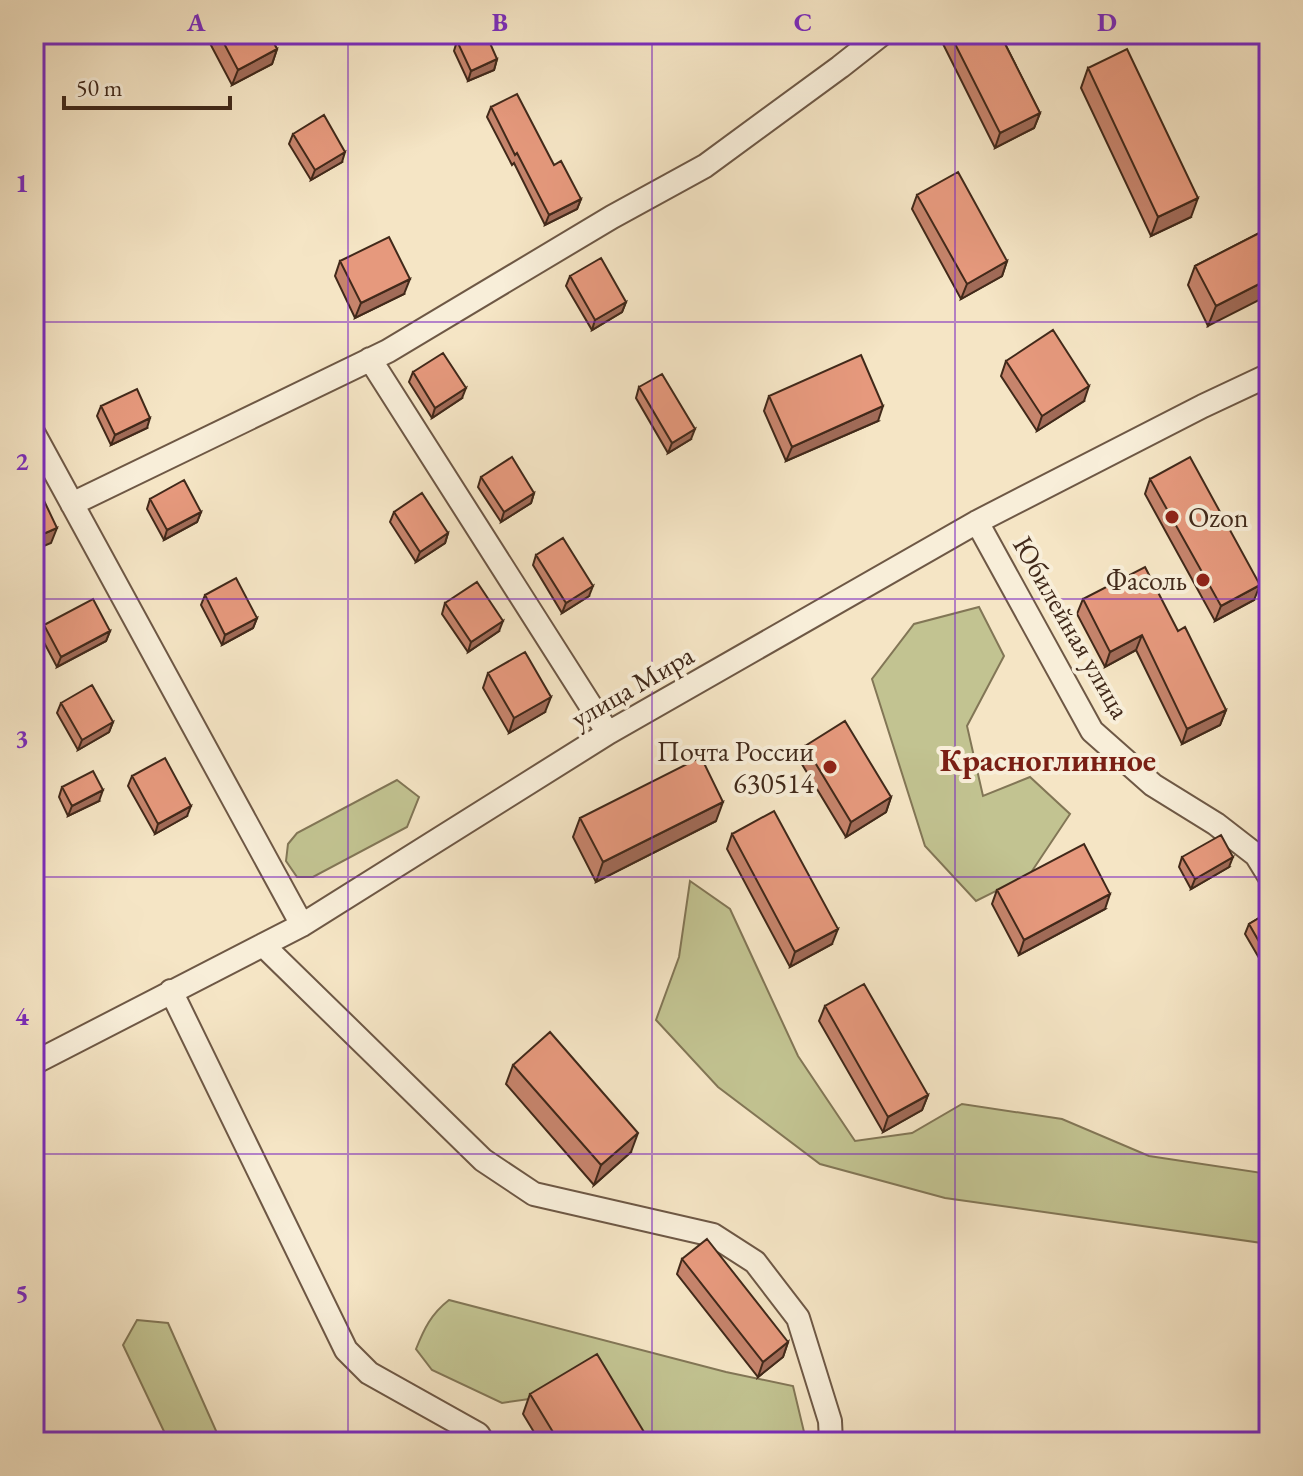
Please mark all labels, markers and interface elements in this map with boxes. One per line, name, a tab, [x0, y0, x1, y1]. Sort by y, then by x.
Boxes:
text: A	[186, 5, 206, 39]
text: B	[492, 5, 508, 39]
text: C	[794, 5, 812, 39]
text: D	[1097, 5, 1117, 39]
scale bar	[64, 60, 230, 110]
text: 50 m	[76, 72, 123, 103]
text: 1	[15, 166, 29, 200]
text: 2	[15, 444, 29, 478]
place label: Ozon	[1188, 499, 1249, 535]
marker: Ozon	[1163, 508, 1181, 526]
street label: Юбилейная улица	[1005, 529, 1139, 726]
place label: Фасоль	[1106, 562, 1187, 598]
marker: Фасоль	[1194, 571, 1212, 589]
street label: улица Мира	[564, 636, 701, 736]
text: 3	[15, 721, 29, 755]
place label: Почта России 630514	[657, 733, 815, 801]
district label: Красноглинное	[940, 739, 1156, 781]
marker: Почта России 630514	[821, 758, 839, 776]
text: 4	[15, 999, 29, 1033]
text: 5	[15, 1276, 29, 1310]

